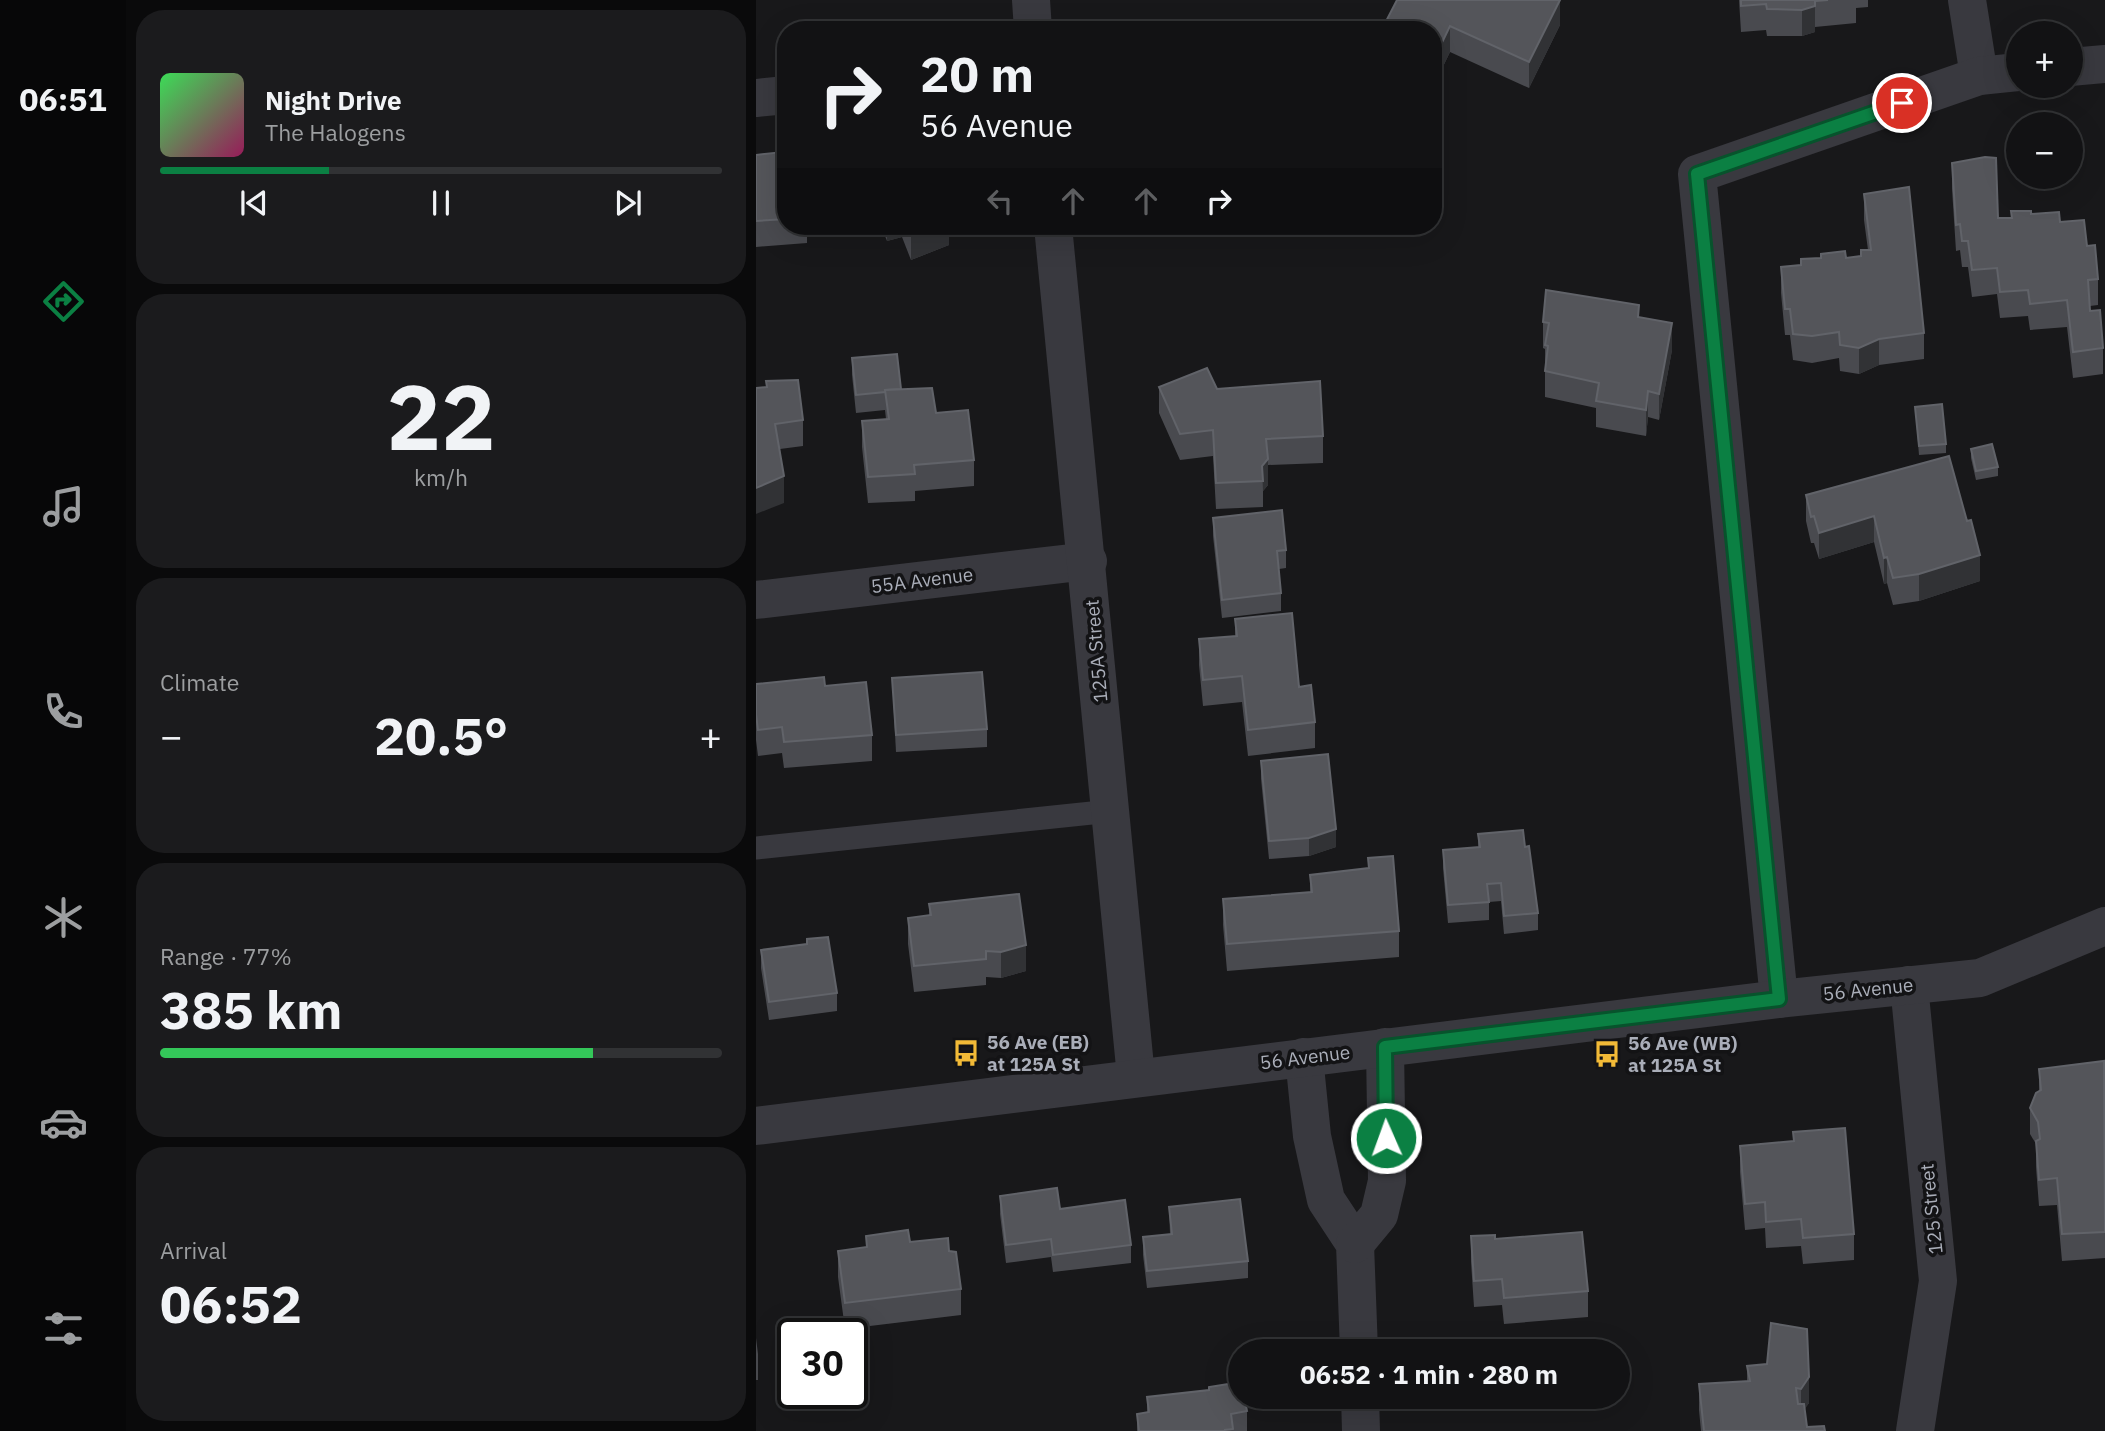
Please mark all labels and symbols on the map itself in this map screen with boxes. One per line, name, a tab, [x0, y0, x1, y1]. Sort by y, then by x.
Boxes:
pin	[1872, 73, 1932, 133]
street label: 55A Avenue	[869, 562, 975, 598]
street label: 125A Street	[1080, 599, 1112, 703]
street label: 56 Avenue	[1822, 972, 1914, 1006]
place label: 56 Ave (EB) at 125A St	[987, 1030, 1089, 1076]
place label: 56 Ave (WB) at 125A St	[1628, 1031, 1737, 1077]
bus stop icon: 56 Ave (EB) at 125A St	[951, 1038, 981, 1068]
bus stop icon: 56 Ave (WB) at 125A St	[1592, 1039, 1622, 1069]
street label: 56 Avenue	[1259, 1040, 1351, 1074]
position arrow	[1349, 1101, 1423, 1175]
street label: 125 Street	[1914, 1163, 1948, 1255]
speed limit sign: 30	[777, 1318, 868, 1409]

